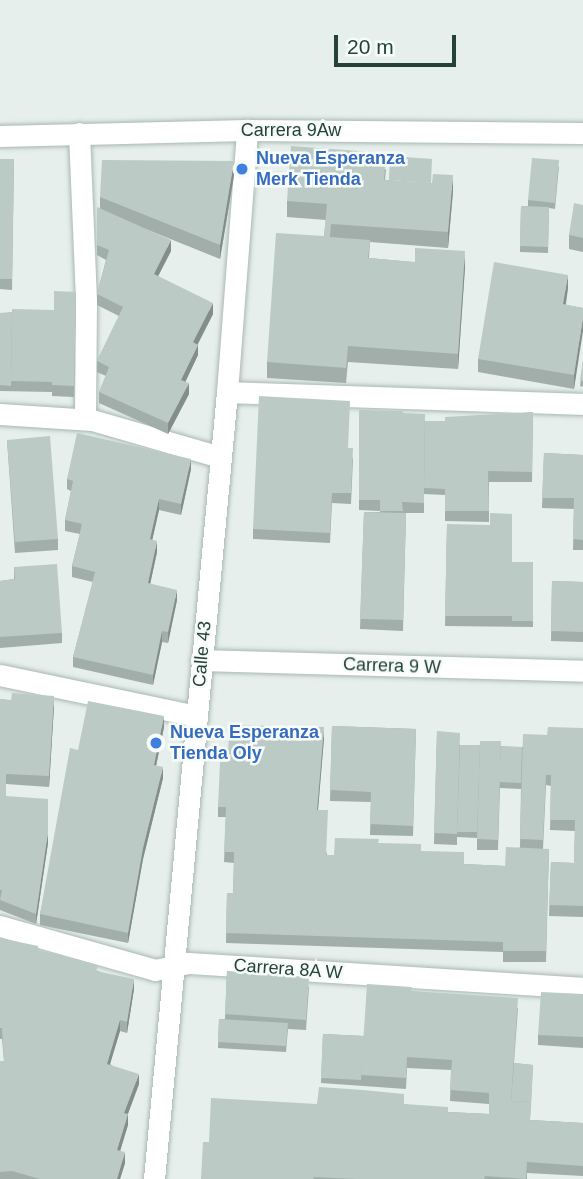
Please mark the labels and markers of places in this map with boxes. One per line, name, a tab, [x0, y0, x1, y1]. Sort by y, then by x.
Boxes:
place label: Nueva Esperanza Merk Tienda	[256, 148, 405, 190]
marker: Nueva Esperanza Merk Tienda	[234, 161, 250, 177]
place label: Nueva Esperanza Tienda Oly	[170, 722, 319, 764]
marker: Nueva Esperanza Tienda Oly	[148, 735, 164, 751]

